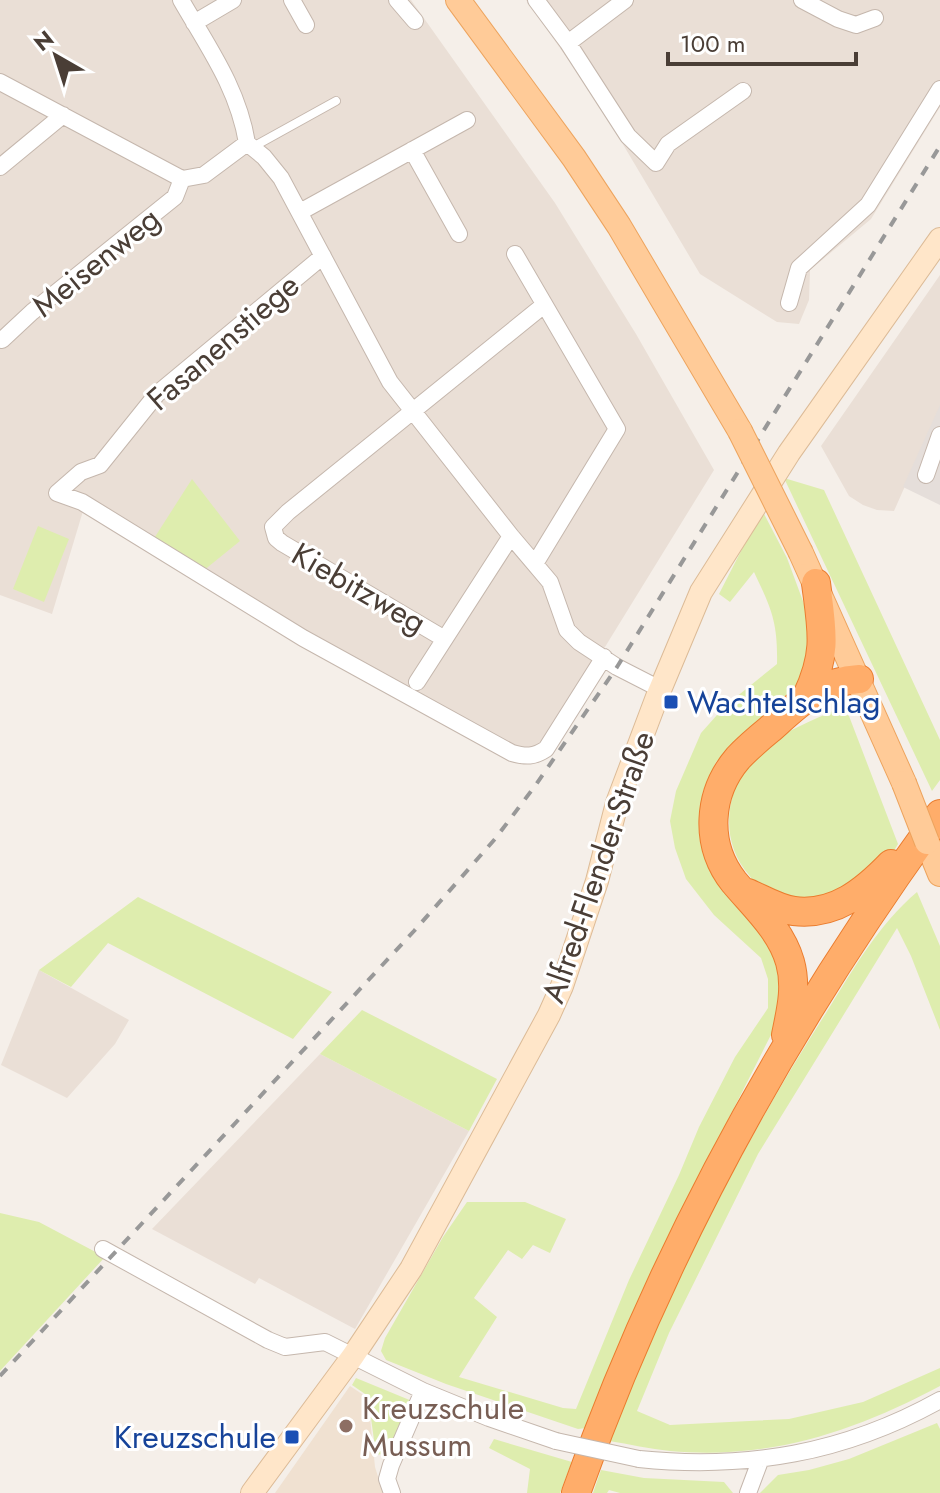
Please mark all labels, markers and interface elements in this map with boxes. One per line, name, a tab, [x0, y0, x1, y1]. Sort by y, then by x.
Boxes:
north arrow	[16, 16, 96, 96]
scale bar	[668, 16, 856, 66]
text: N	[27, 23, 60, 58]
text: 100 m	[680, 26, 746, 61]
street label: Meisenweg	[22, 196, 170, 328]
street label: Fasanenstiege	[137, 263, 309, 421]
street label: Kiebitzweg	[283, 531, 435, 645]
place label: Wachtelschlag	[687, 679, 880, 725]
marker: Wachtelschlag	[662, 693, 680, 711]
street label: Alfred-Flender-Straße	[530, 725, 666, 1009]
place label: Kreuzschule Mussum	[362, 1385, 524, 1468]
place label: Kreuzschule	[114, 1414, 276, 1460]
marker: Kreuzschule Mussum	[337, 1417, 355, 1435]
marker: Kreuzschule	[283, 1428, 301, 1446]

